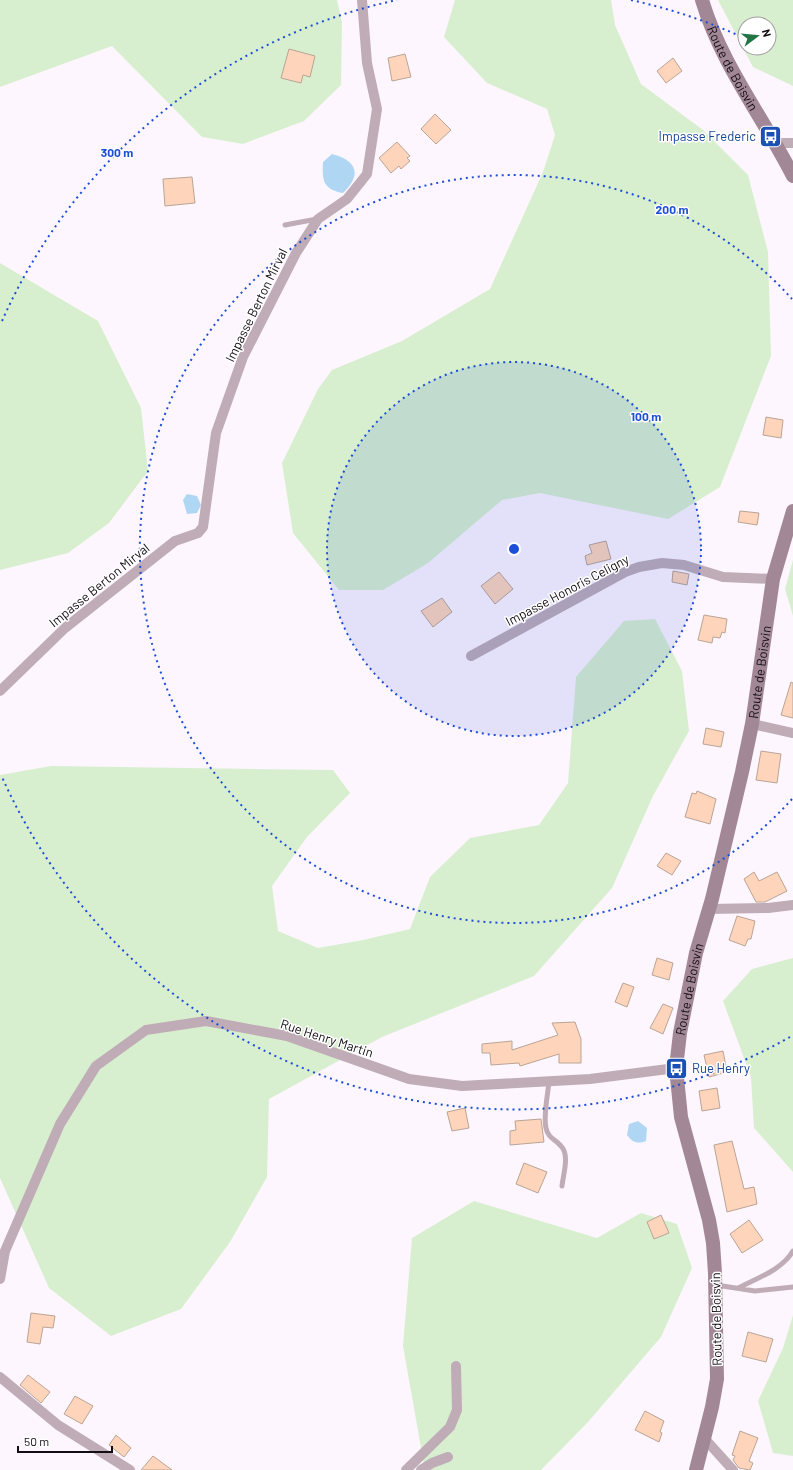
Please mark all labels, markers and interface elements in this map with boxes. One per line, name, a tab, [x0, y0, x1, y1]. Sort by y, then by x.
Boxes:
north arrow	[737, 16, 777, 56]
street label: Route de Boisvin	[704, 23, 762, 113]
text: N	[760, 28, 774, 38]
bus stop icon: Impasse Frederic	[758, 123, 784, 149]
place label: Impasse Frederic	[659, 128, 756, 144]
text: 300 m	[101, 145, 133, 159]
text: 200 m	[656, 202, 688, 216]
street label: Impasse Berton Mirval	[222, 246, 290, 364]
text: 100 m	[631, 409, 661, 423]
street label: Impasse Berton Mirval	[46, 540, 152, 630]
centre of rings	[507, 542, 521, 556]
street label: Impasse Honoris Celigny	[503, 551, 631, 629]
street label: Route de Boisvin	[745, 625, 774, 720]
street label: Route de Boisvin	[672, 941, 707, 1036]
street label: Rue Henry Martin	[279, 1015, 375, 1061]
bus stop icon: Rue Henry	[663, 1055, 689, 1081]
place label: Rue Henry	[692, 1060, 750, 1076]
street label: Route de Boisvin	[707, 1272, 725, 1366]
scale bar	[18, 1428, 112, 1454]
text: 50 m	[24, 1434, 49, 1448]

